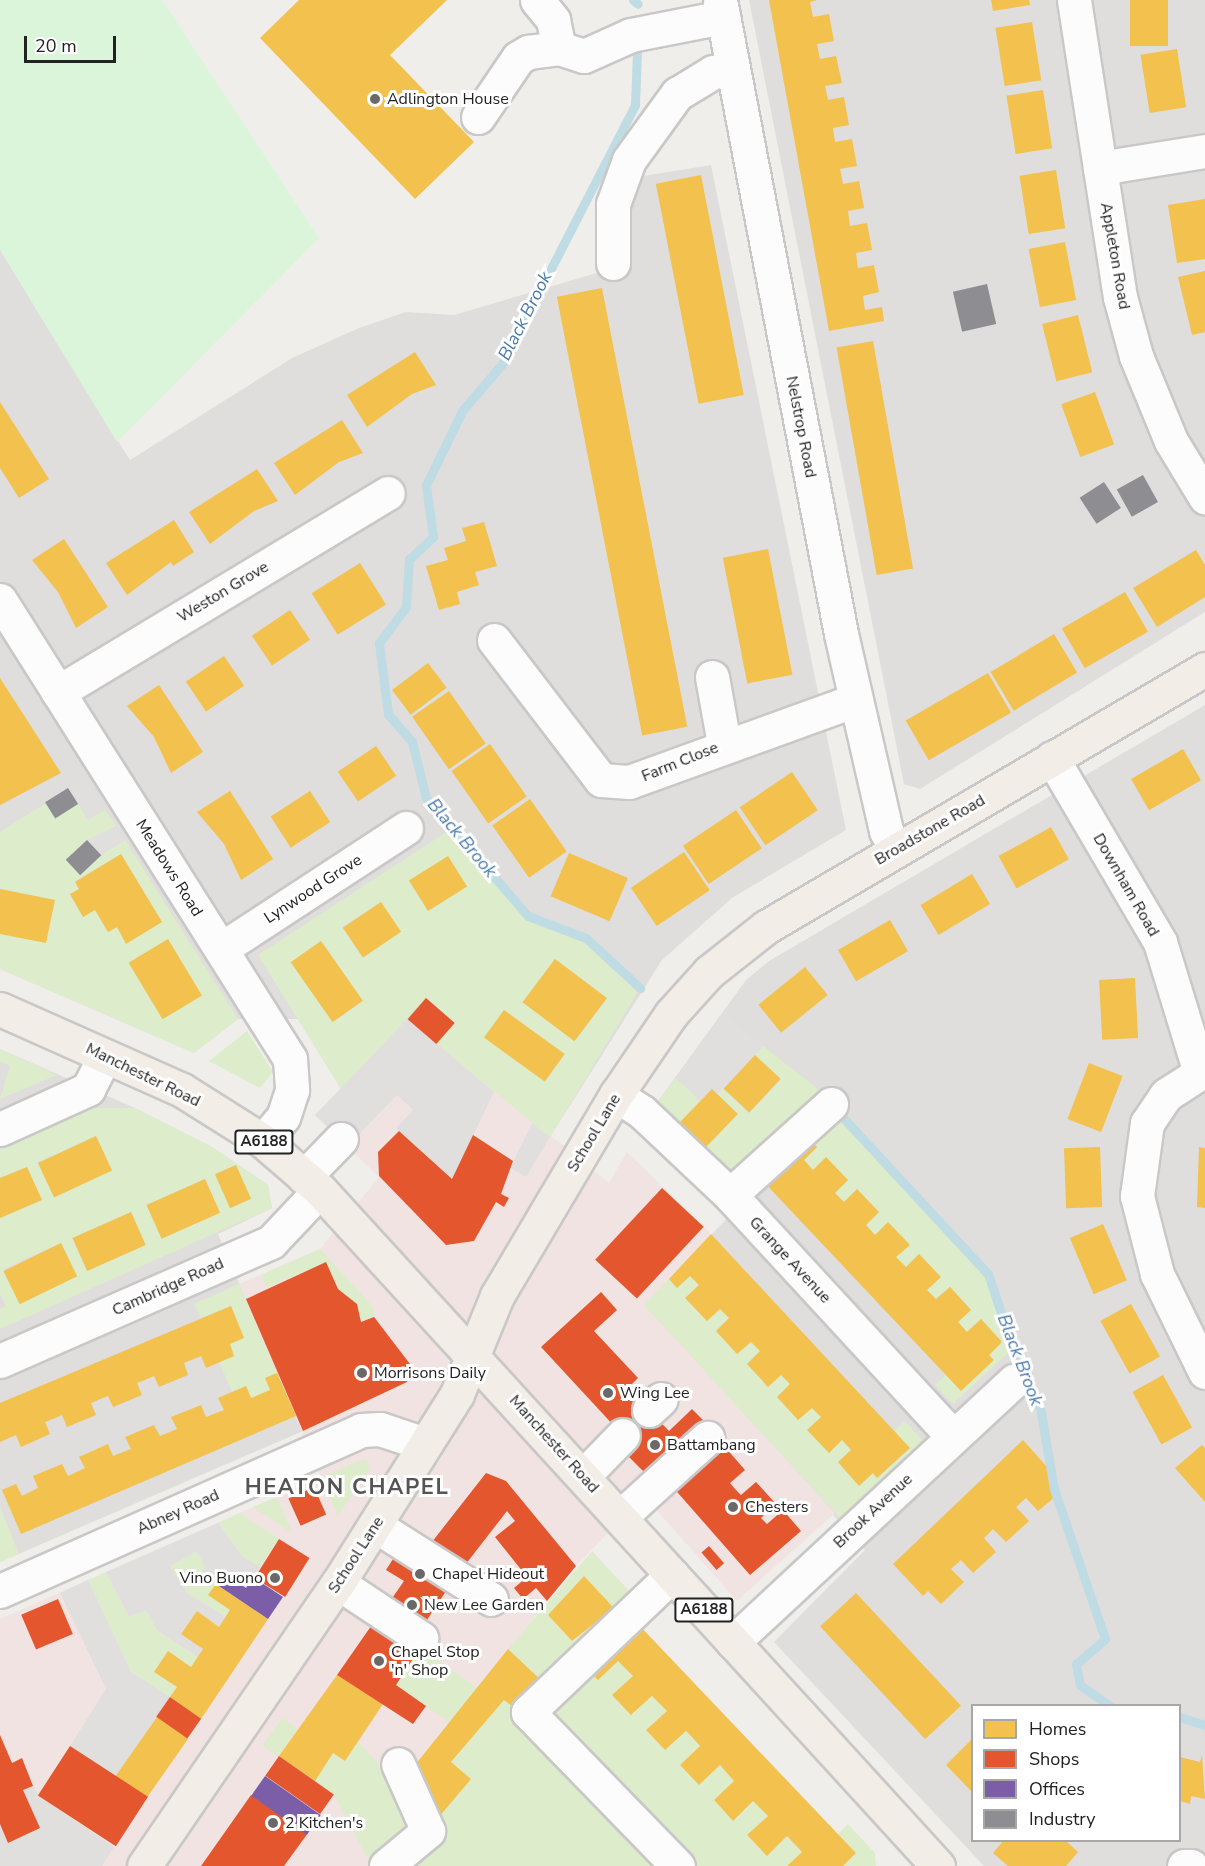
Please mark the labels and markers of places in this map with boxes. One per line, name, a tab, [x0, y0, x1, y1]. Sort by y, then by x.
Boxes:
place label: Adlington House	[387, 89, 509, 109]
marker: Adlington House	[368, 92, 382, 106]
place label: Morrisons Daily	[374, 1363, 486, 1383]
marker: Morrisons Daily	[355, 1366, 369, 1380]
place label: Wing Lee	[620, 1383, 690, 1403]
marker: Wing Lee	[601, 1386, 615, 1400]
place label: Battambang	[667, 1435, 756, 1455]
marker: Battambang	[648, 1438, 662, 1452]
place label: Chesters	[745, 1497, 808, 1517]
marker: Chesters	[726, 1500, 740, 1514]
place label: Chapel Hideout	[432, 1564, 544, 1584]
marker: Chapel Hideout	[413, 1567, 427, 1581]
place label: Vino Buono	[179, 1568, 263, 1588]
marker: Vino Buono	[268, 1571, 282, 1585]
place label: New Lee Garden	[424, 1595, 544, 1615]
marker: New Lee Garden	[405, 1598, 419, 1612]
place label: Chapel Stop 'n' Shop	[391, 1642, 480, 1680]
marker: Chapel Stop 'n' Shop	[372, 1654, 386, 1668]
place label: 2 Kitchen's	[285, 1813, 363, 1833]
marker: 2 Kitchen's	[266, 1816, 280, 1830]

